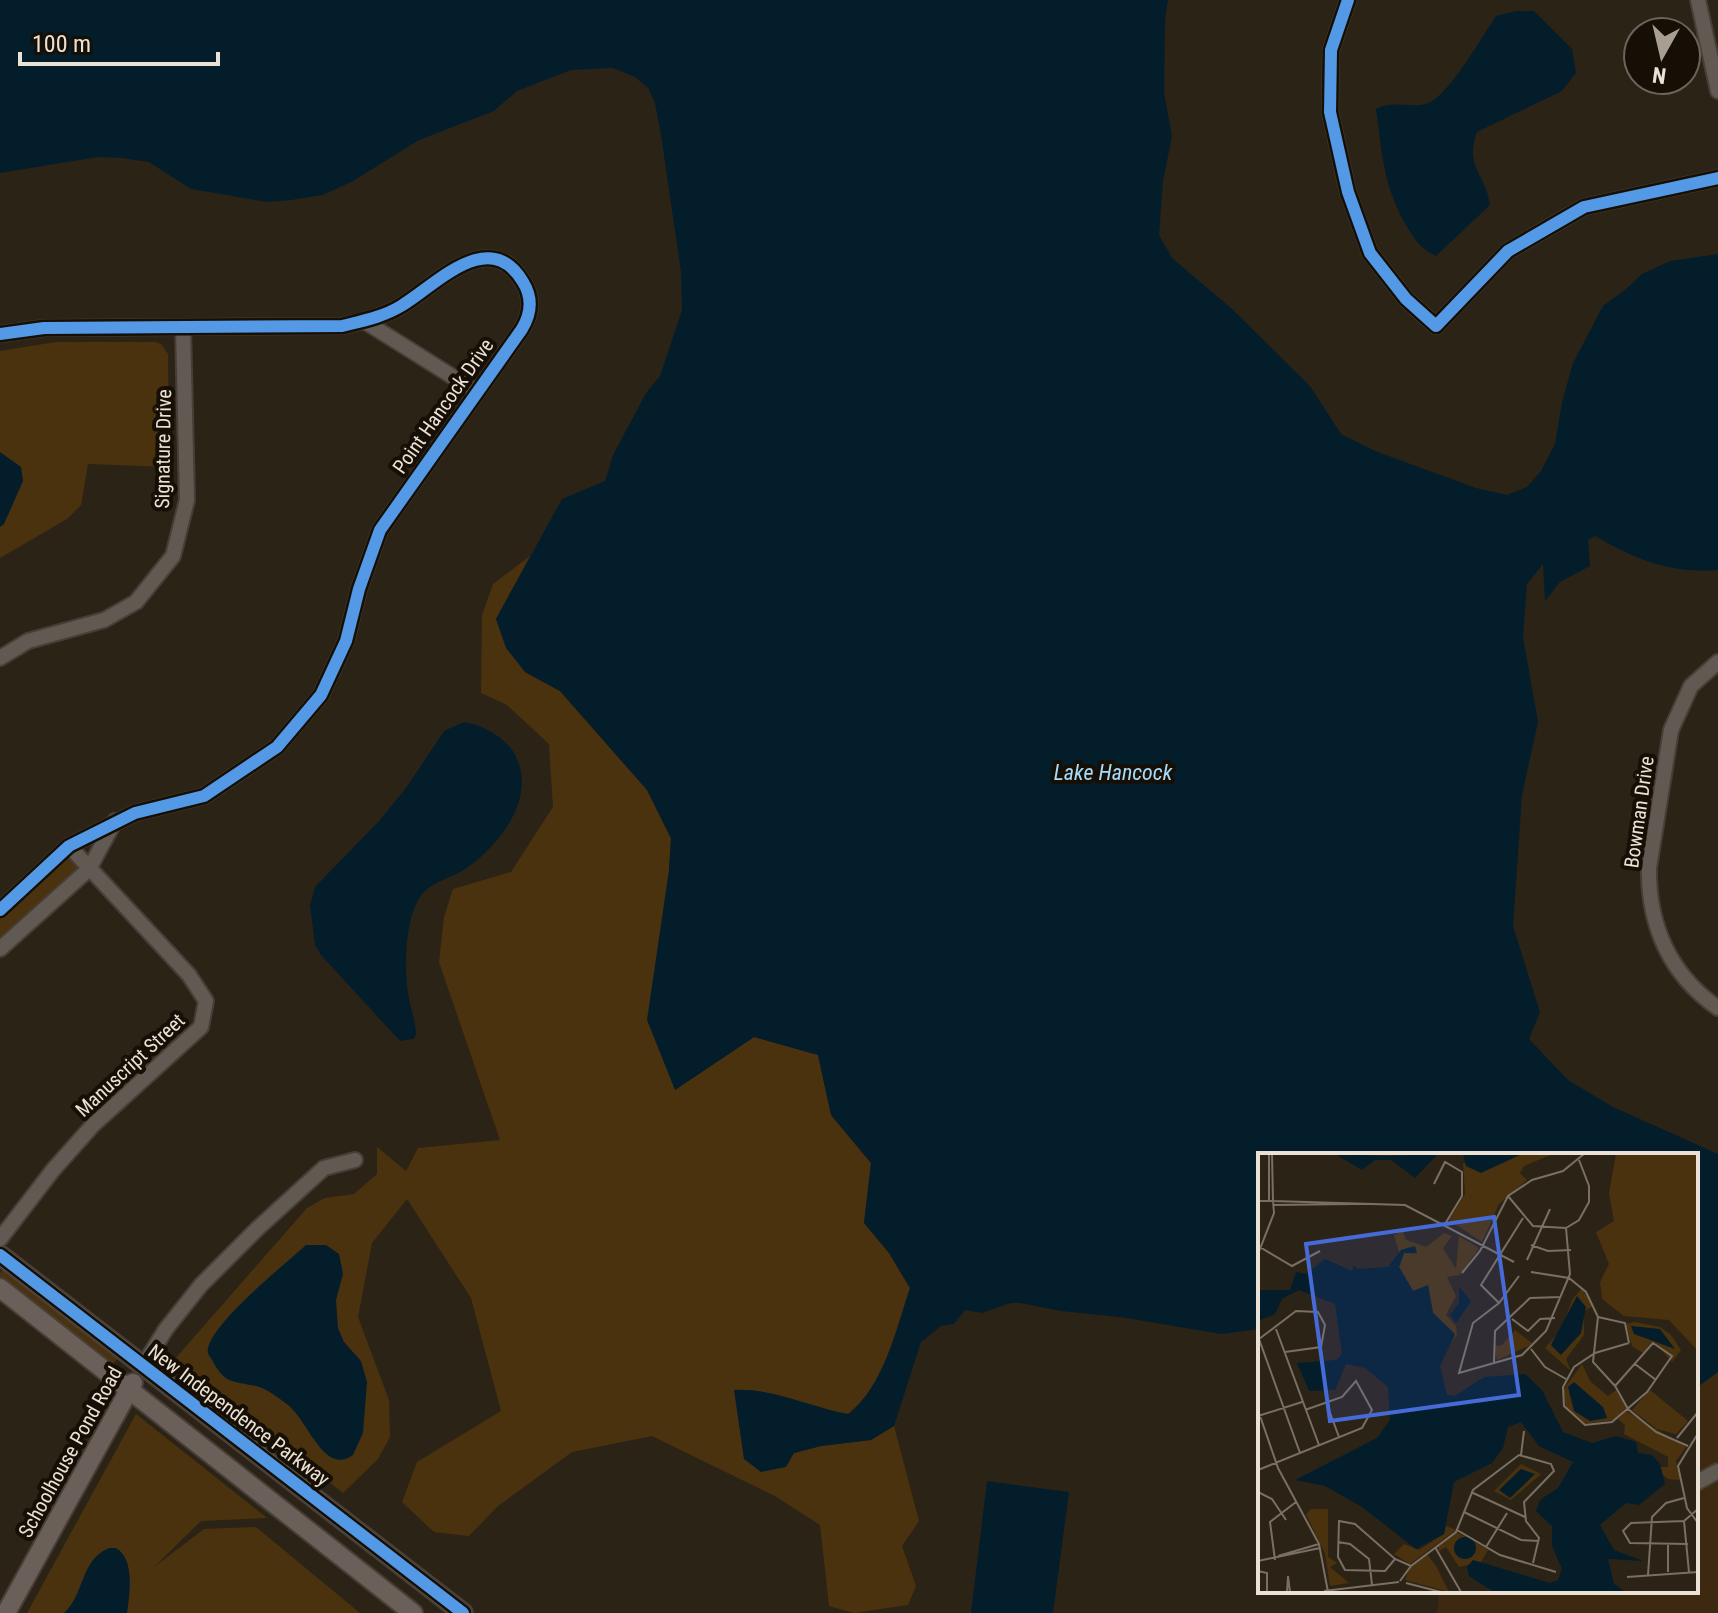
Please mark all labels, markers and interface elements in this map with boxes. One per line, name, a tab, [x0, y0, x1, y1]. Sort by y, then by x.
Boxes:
scale bar	[20, 16, 218, 66]
north arrow	[1622, 16, 1702, 96]
text: 100 m	[32, 30, 91, 58]
text: N	[1651, 62, 1668, 89]
street label: Point Hancock Drive	[387, 334, 499, 478]
street label: Signature Drive	[150, 389, 176, 509]
street label: Bowman Drive	[1619, 754, 1659, 870]
water label: Lake Hancock	[1054, 760, 1173, 785]
street label: Manuscript Street	[71, 1008, 190, 1122]
inset map	[1258, 1153, 1698, 1593]
street label: New Independence Parkway	[144, 1339, 334, 1491]
street label: Schoolhouse Pond Road	[13, 1362, 127, 1542]

